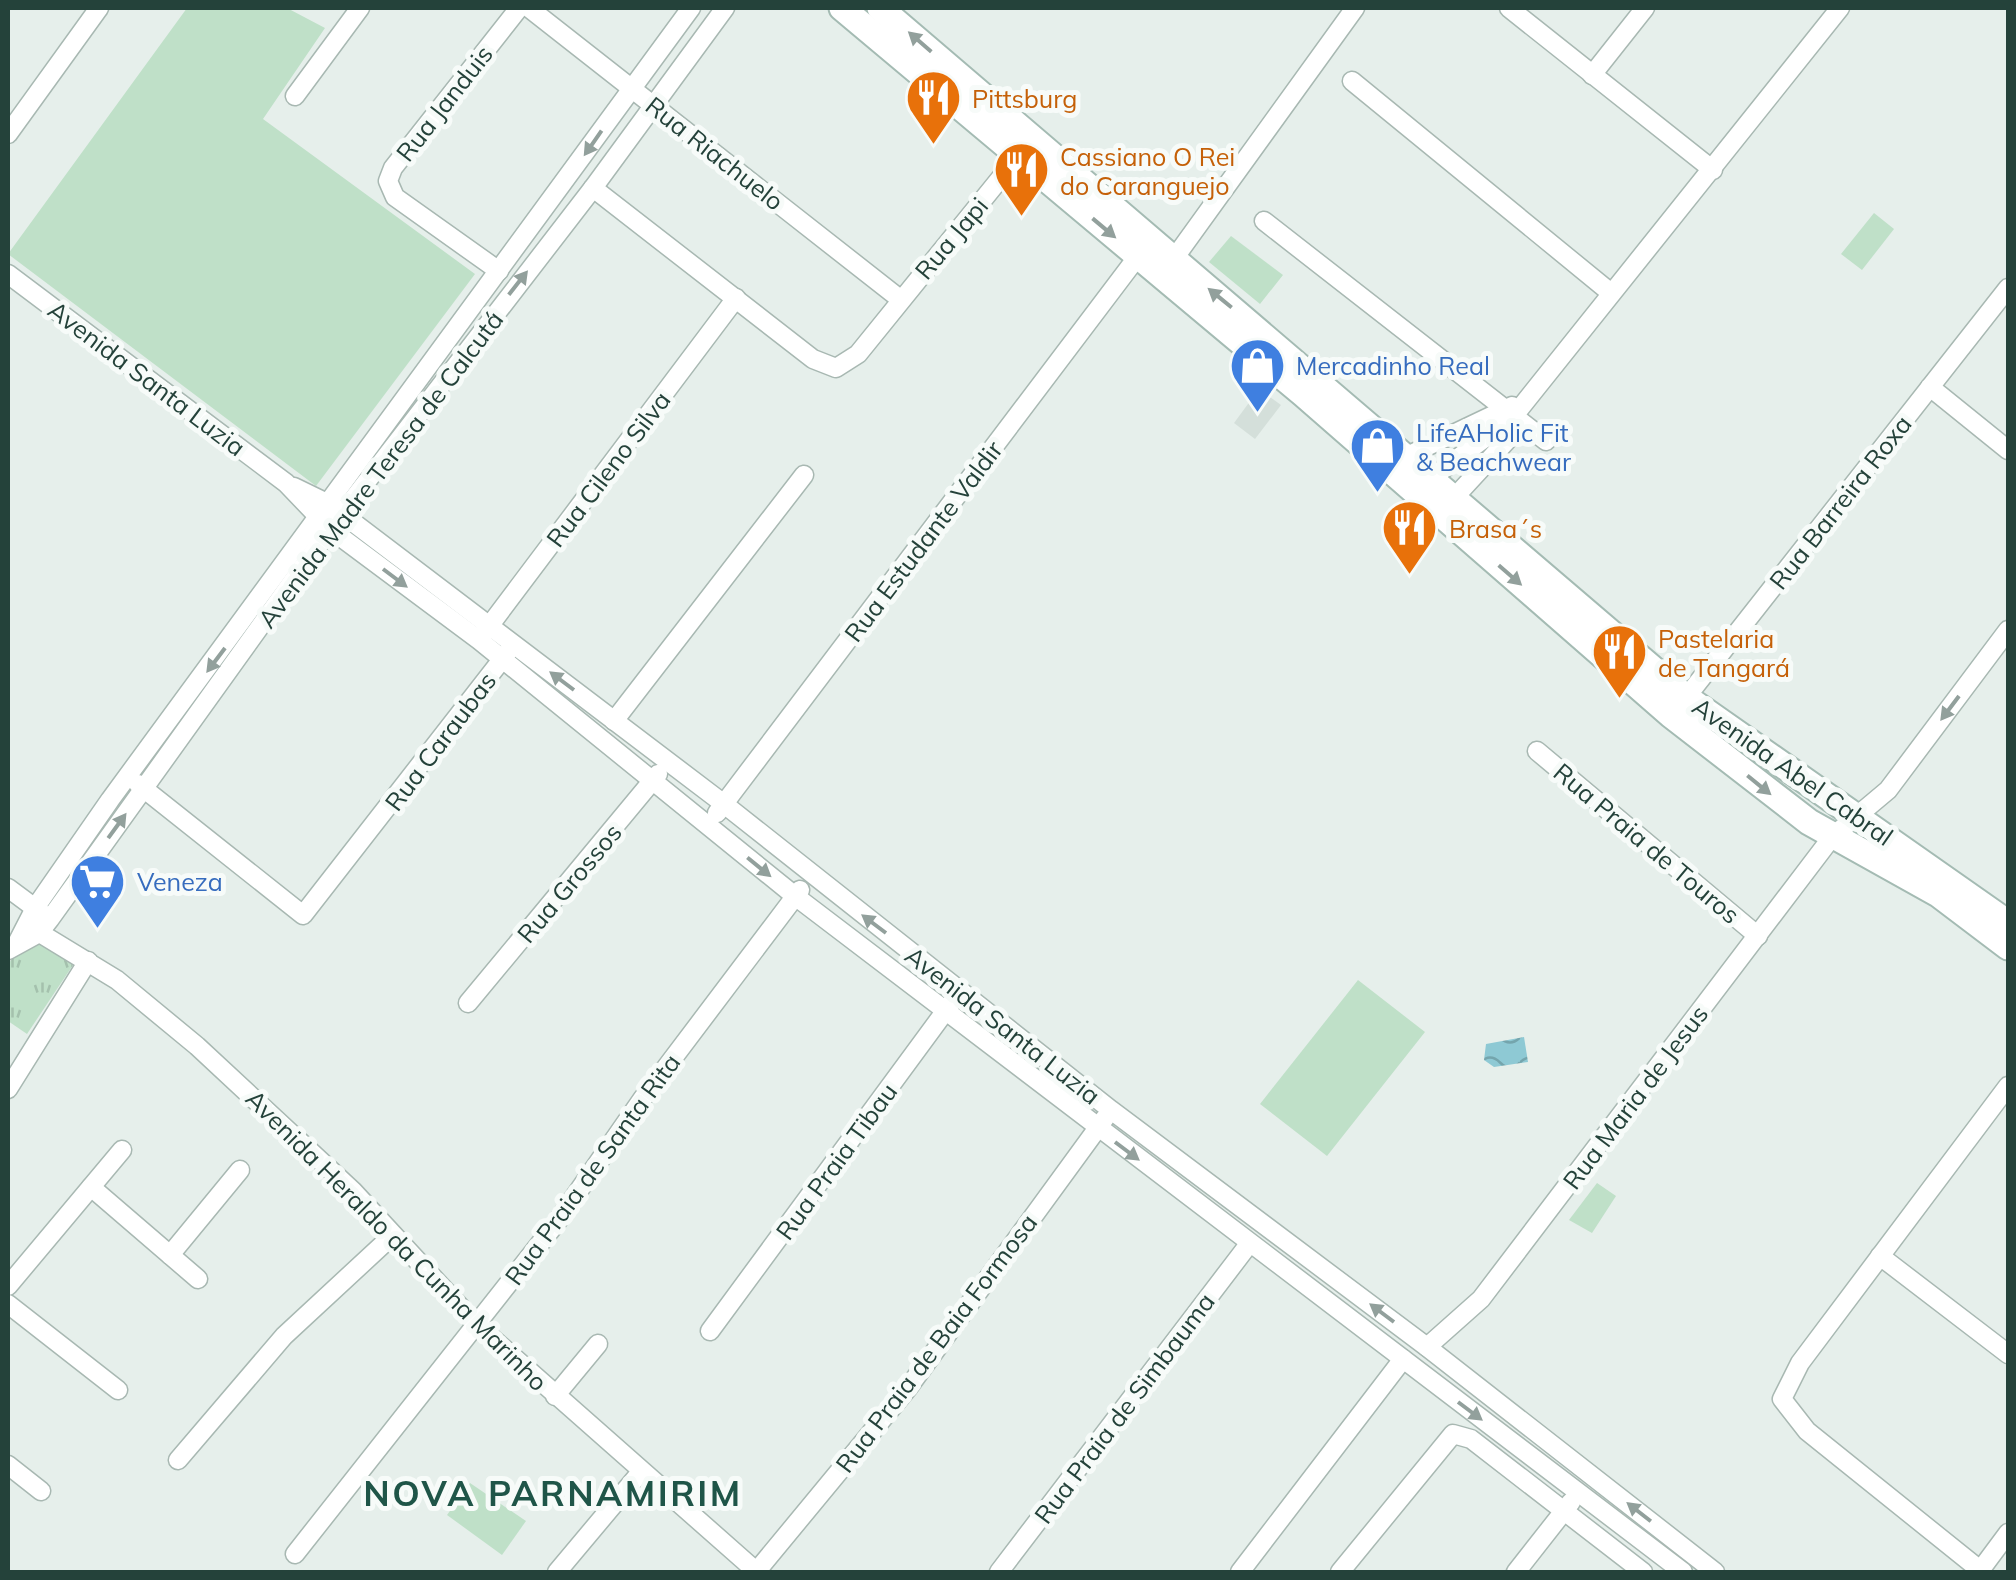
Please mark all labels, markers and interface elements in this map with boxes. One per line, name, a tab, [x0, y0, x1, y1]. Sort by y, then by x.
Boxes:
one-way arrow	[908, 31, 933, 53]
street label: Rua Janduis	[389, 39, 499, 167]
restaurant icon: Pittsburg	[903, 68, 963, 147]
place label: Pittsburg	[972, 83, 1077, 114]
street label: Rua Riachuelo	[640, 89, 790, 217]
one-way arrow	[583, 130, 603, 156]
restaurant icon: Cassiano O Rei do Caranguejo	[991, 140, 1051, 219]
place label: Cassiano O Rei do Caranguejo	[1060, 141, 1235, 201]
street label: Rua Japi	[908, 191, 994, 285]
one-way arrow	[1091, 217, 1116, 238]
one-way arrow	[508, 270, 528, 296]
one-way arrow	[1208, 288, 1233, 309]
street label: Avenida Santa Luzia	[42, 294, 252, 462]
street label: Avenida Madre Teresa de Calcutá	[251, 305, 509, 633]
shop icon: Mercadinho Real	[1227, 335, 1287, 414]
place label: Mercadinho Real	[1296, 350, 1490, 381]
street label: Rua Cileno Silva	[539, 385, 677, 553]
street label: Rua Barreira Roxa	[1762, 409, 1918, 595]
shop icon: LifeAHolic Fit & Beachwear	[1347, 416, 1407, 495]
place label: LifeAHolic Fit & Beachwear	[1416, 417, 1571, 477]
street label: Rua Estudante Valdir	[837, 434, 1009, 648]
restaurant icon: Brasa´s	[1380, 498, 1440, 577]
place label: Brasa´s	[1449, 513, 1542, 544]
one-way arrow	[1498, 564, 1523, 586]
one-way arrow	[382, 567, 408, 587]
restaurant icon: Pastelaria de Tangará	[1589, 622, 1649, 701]
place label: Pastelaria de Tangará	[1658, 623, 1790, 683]
one-way arrow	[206, 647, 226, 673]
street label: Rua Caraubas	[378, 665, 502, 817]
one-way arrow	[549, 672, 575, 692]
street label: Avenida Abel Cabral	[1687, 690, 1899, 852]
one-way arrow	[1940, 695, 1960, 721]
street label: Rua Praia de Touros	[1548, 756, 1746, 930]
one-way arrow	[1746, 774, 1772, 795]
one-way arrow	[107, 813, 126, 839]
street label: Rua Grossos	[510, 817, 628, 949]
supermarket icon: Veneza	[68, 851, 128, 930]
one-way arrow	[747, 856, 772, 877]
place label: Veneza	[137, 866, 223, 897]
one-way arrow	[861, 914, 887, 934]
street label: Avenida Santa Luzia	[899, 939, 1107, 1111]
street label: Rua Maria de Jesus	[1556, 999, 1714, 1195]
street label: Rua Praia de Santa Rita	[498, 1047, 686, 1291]
street label: Rua Praia Tibau	[769, 1077, 903, 1245]
street label: Avenida Heraldo da Cunha Marinho	[240, 1083, 554, 1397]
one-way arrow	[1114, 1140, 1140, 1161]
street label: Rua Praia de Baia Formosa	[829, 1208, 1043, 1478]
street label: Rua Praia de Simbauma	[1027, 1287, 1221, 1529]
one-way arrow	[1369, 1303, 1395, 1323]
one-way arrow	[1457, 1400, 1483, 1421]
district label: NOVA PARNAMIRIM	[363, 1471, 743, 1515]
one-way arrow	[1626, 1502, 1652, 1523]

